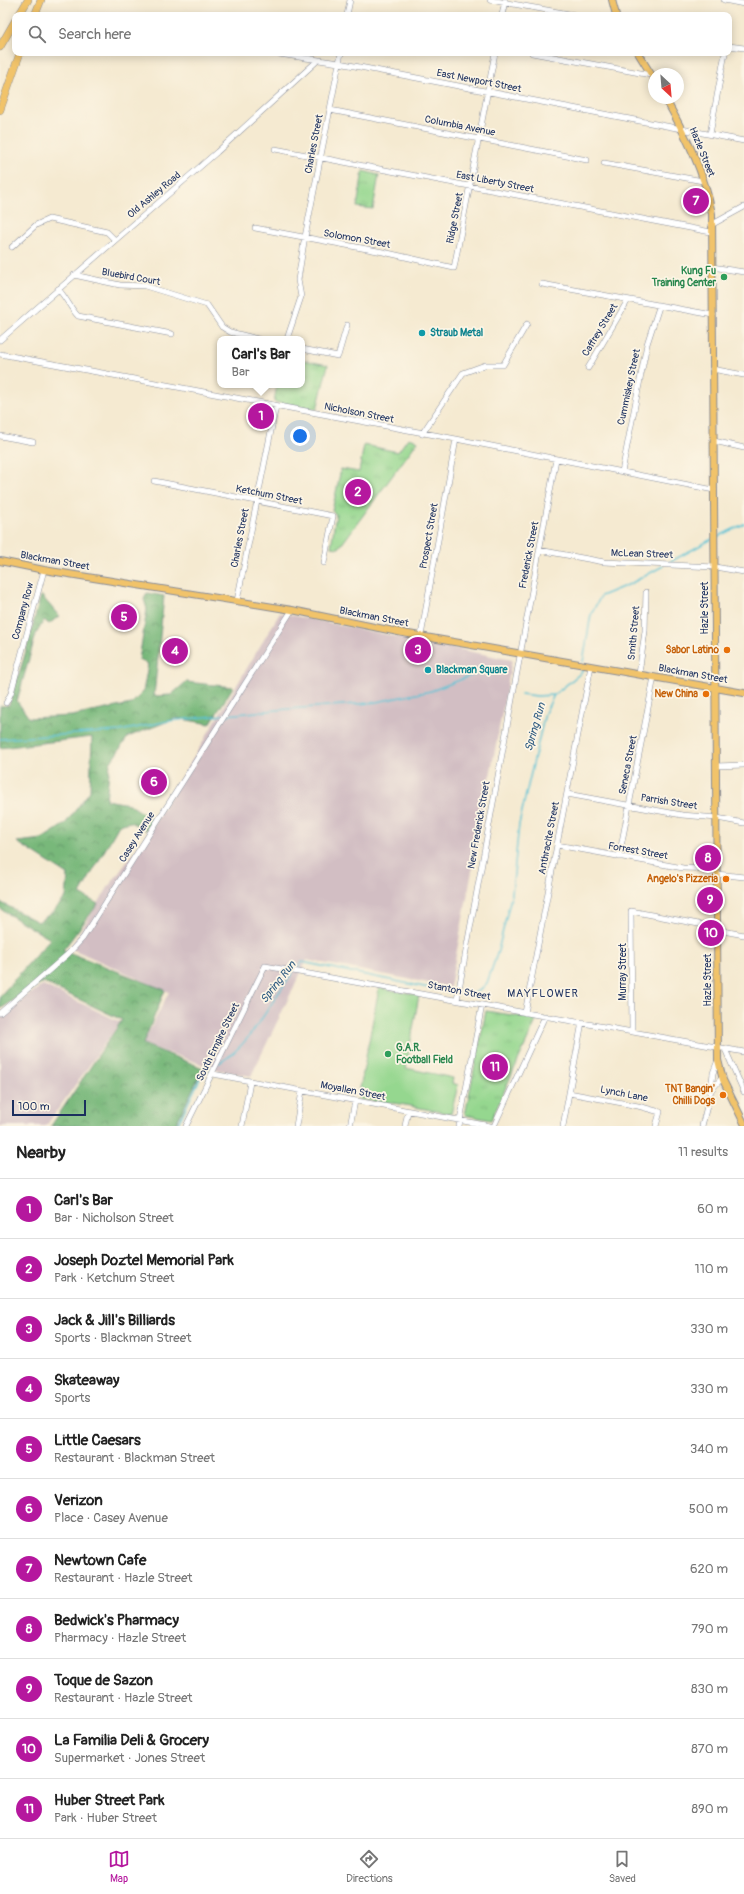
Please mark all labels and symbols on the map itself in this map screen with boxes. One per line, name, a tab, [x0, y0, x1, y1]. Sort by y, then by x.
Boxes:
street label: East Newport Street	[436, 67, 523, 95]
north arrow	[648, 68, 684, 104]
street label: Charles Street	[302, 112, 326, 175]
street label: Columbia Avenue	[424, 113, 496, 139]
street label: Hazle Street	[687, 125, 718, 180]
street label: Old Ashley Road	[125, 169, 183, 221]
street label: East Liberty Street	[455, 169, 536, 196]
pin: 7	[683, 186, 709, 216]
street label: Ridge Street	[444, 191, 466, 244]
street label: Solomon Street	[323, 227, 392, 251]
place label: Kung Fu Training Center	[651, 265, 716, 289]
street label: Bluebird Court	[101, 266, 162, 288]
marker: Kung Fu Training Center	[719, 272, 729, 282]
street label: Caffrey Street	[580, 301, 621, 358]
place label: Straub Metal	[430, 327, 483, 339]
marker: Straub Metal	[417, 328, 427, 338]
street label: Cummiskey Street	[615, 347, 643, 426]
street label: Nicholson Street	[323, 400, 396, 426]
pin: 1	[248, 401, 274, 431]
your location	[290, 426, 310, 446]
pin: 2	[345, 477, 371, 507]
street label: Ketchum Street	[235, 483, 304, 508]
street label: Prospect Street	[417, 501, 441, 570]
street label: Charles Street	[228, 506, 252, 569]
street label: Frederick Street	[517, 519, 542, 590]
street label: McLean Street	[611, 547, 674, 561]
street label: Blackman Street	[19, 549, 92, 573]
street label: Company Row	[10, 581, 36, 641]
street label: Hazle Street	[699, 581, 711, 634]
pin: 5	[111, 602, 137, 632]
street label: Blackman Street	[338, 604, 411, 630]
street label: Smith Street	[626, 604, 642, 661]
pin: 3	[405, 635, 431, 665]
pin: 4	[162, 636, 188, 666]
place label: Sabor Latino	[666, 644, 720, 656]
marker: Sabor Latino	[722, 645, 732, 655]
street label: Blackman Street	[657, 662, 730, 686]
place label: Blackman Square	[436, 664, 509, 676]
marker: Blackman Square	[423, 665, 433, 675]
place label: New China	[654, 688, 698, 700]
marker: New China	[701, 689, 711, 699]
water label: Spring Run	[522, 701, 548, 753]
street label: Seneca Street	[616, 733, 640, 796]
pin: 6	[141, 767, 167, 797]
street label: New Frederick Street	[465, 779, 493, 870]
street label: Parrish Street	[640, 792, 699, 813]
street label: Anthracite Street	[536, 800, 562, 876]
street label: Casey Avenue	[117, 809, 157, 865]
street label: Forrest Street	[607, 840, 670, 862]
pin: 8	[695, 843, 721, 873]
place label: Angelo's Pizzeria	[647, 873, 718, 885]
marker: Angelo's Pizzeria	[721, 874, 731, 884]
pin: 9	[697, 885, 723, 915]
pin: 10	[698, 918, 724, 948]
street label: Murray Street	[617, 942, 629, 1001]
street label: Hazle Street	[702, 953, 714, 1006]
water label: Spring Run	[258, 958, 299, 1006]
street label: Stanton Street	[426, 979, 493, 1003]
district label: MAYFLOWER	[507, 987, 579, 1000]
street label: South Empire Street	[194, 1000, 243, 1083]
place label: G.A.R. Football Field	[396, 1042, 453, 1066]
marker: G.A.R. Football Field	[383, 1049, 393, 1059]
pin: 11	[482, 1052, 508, 1082]
street label: Moyallen Street	[319, 1079, 387, 1103]
place label: TNT Bangin' Chilli Dogs	[664, 1083, 716, 1107]
street label: Lynch Lane	[599, 1084, 649, 1104]
marker: TNT Bangin' Chilli Dogs	[718, 1090, 728, 1100]
scale bar	[12, 1098, 86, 1117]

